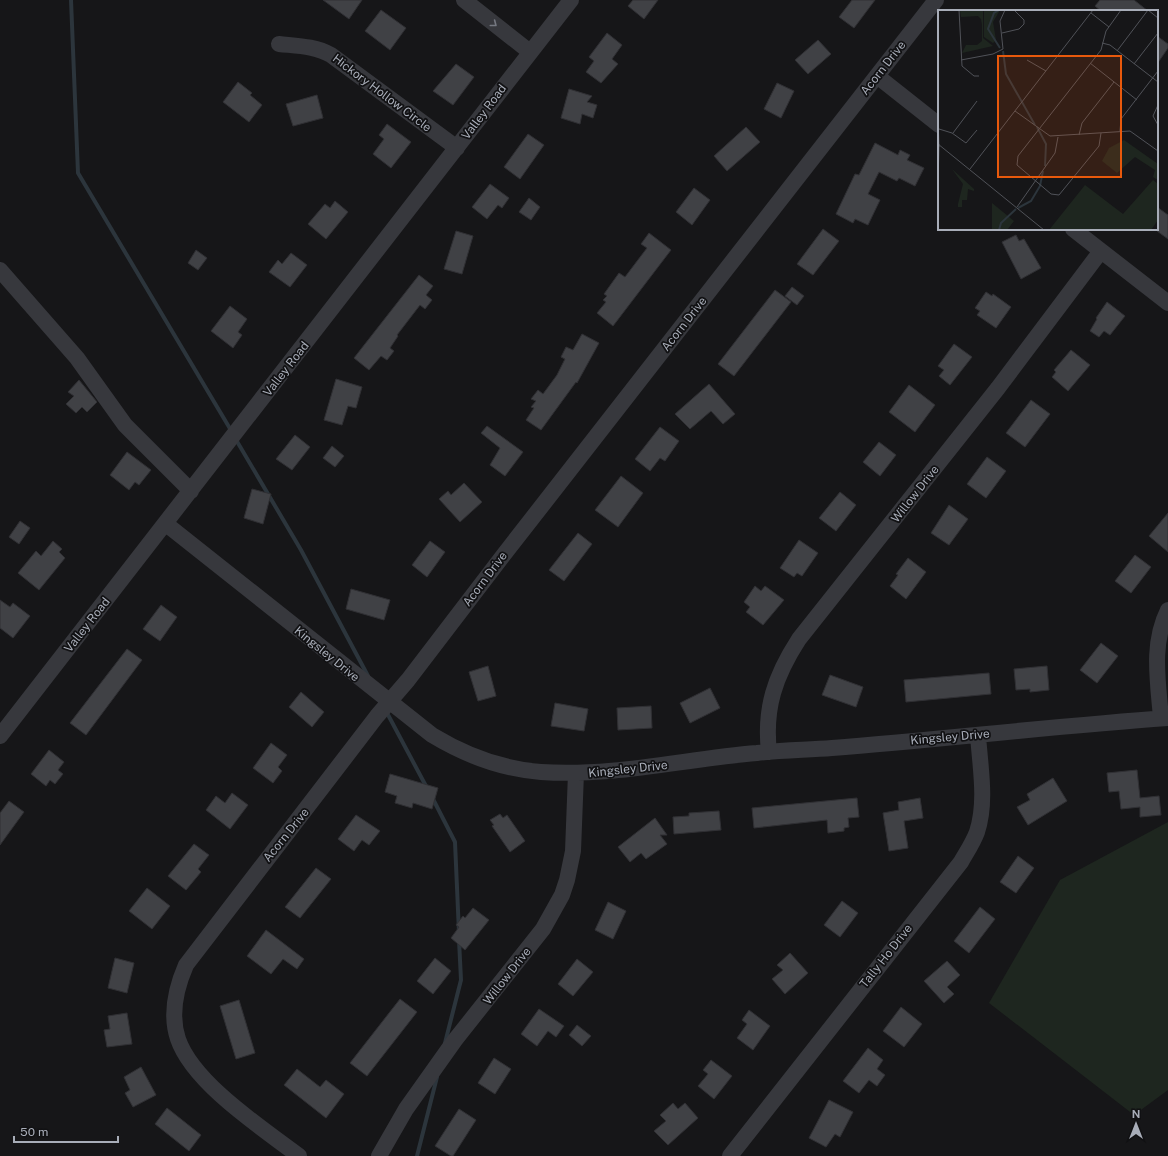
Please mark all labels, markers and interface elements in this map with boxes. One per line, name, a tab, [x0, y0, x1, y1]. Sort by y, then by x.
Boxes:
inset map	[938, 10, 1158, 230]
one-way arrow	[490, 19, 497, 26]
street label: Acorn Drive	[858, 38, 909, 98]
street label: Hickory Hollow Circle	[330, 51, 434, 135]
street label: Valley Road	[459, 82, 509, 142]
street label: Acorn Drive	[659, 294, 710, 354]
street label: Valley Road	[260, 339, 312, 399]
street label: Willow Drive	[888, 462, 942, 525]
street label: Acorn Drive	[460, 549, 510, 609]
street label: Valley Road	[61, 595, 113, 655]
street label: Kingsley Drive	[292, 624, 362, 685]
street label: Kingsley Drive	[910, 727, 990, 747]
street label: Kingsley Drive	[588, 758, 668, 780]
street label: Acorn Drive	[260, 805, 312, 865]
street label: Tally Ho Drive	[857, 921, 915, 991]
street label: Willow Drive	[480, 944, 534, 1007]
north arrow	[1116, 1104, 1156, 1144]
text: N	[1132, 1108, 1140, 1120]
scale bar	[14, 1118, 118, 1144]
text: 50 m	[20, 1125, 48, 1139]

